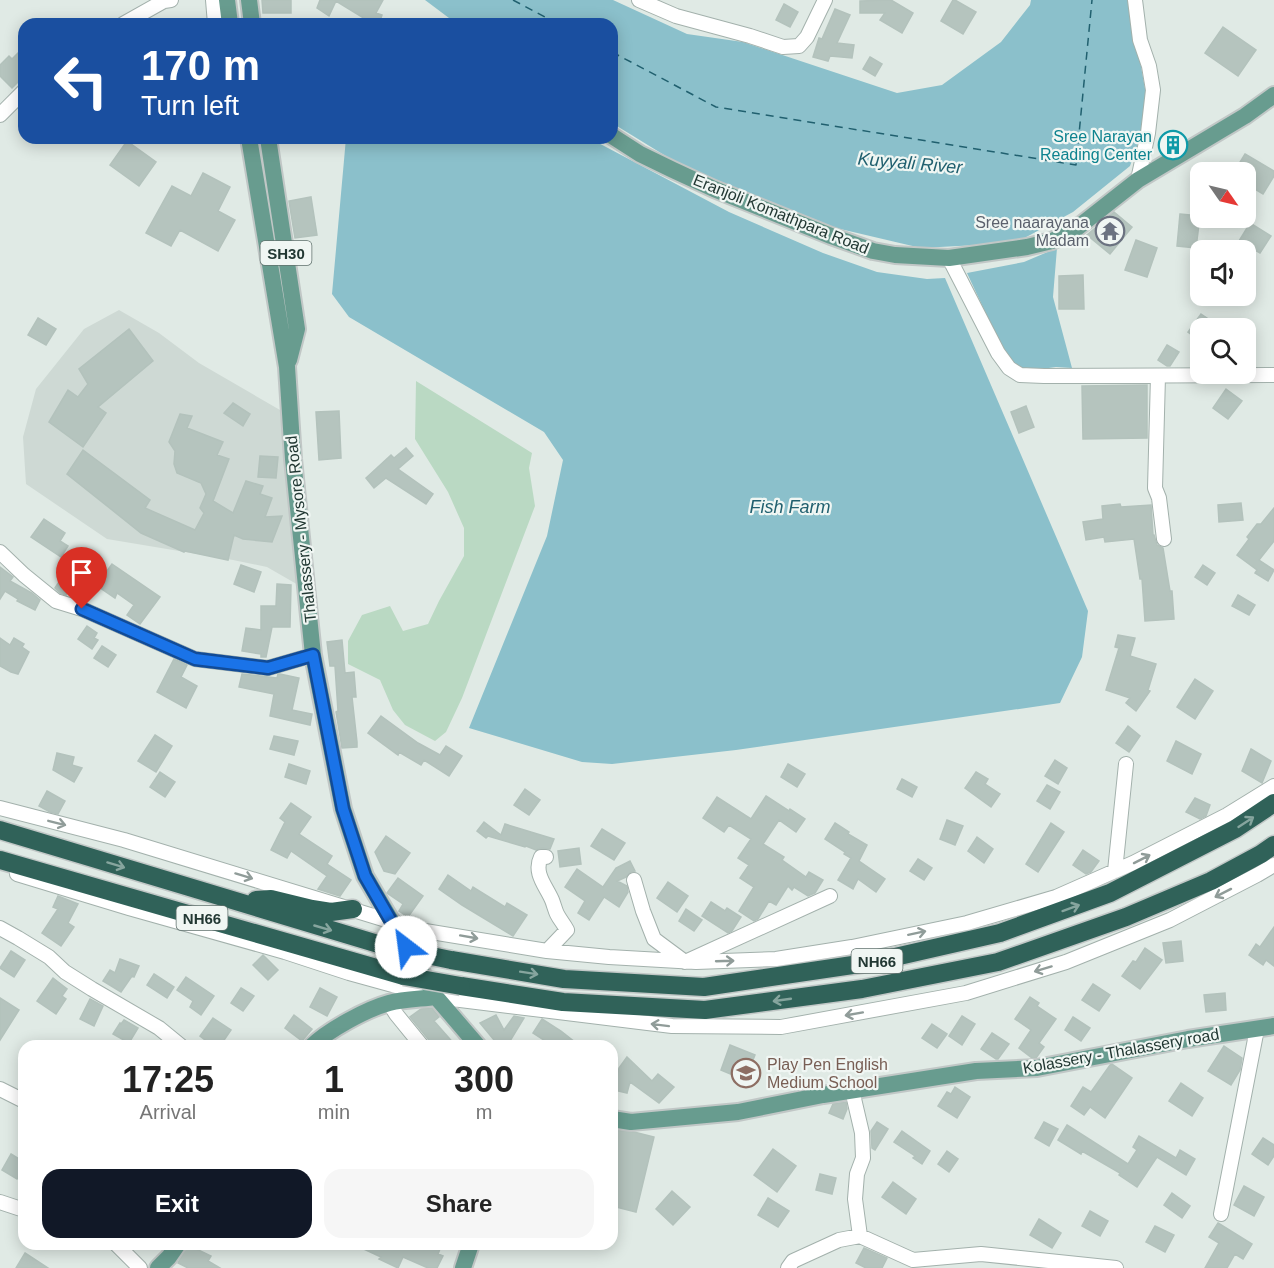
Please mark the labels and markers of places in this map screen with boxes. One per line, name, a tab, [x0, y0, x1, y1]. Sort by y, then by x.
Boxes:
place label: Sree Narayan Reading Center	[1040, 128, 1153, 163]
building icon: Sree Narayan Reading Center	[1157, 129, 1189, 161]
place label: Sree naarayana Madam	[975, 214, 1089, 249]
temple icon: Sree naarayana Madam	[1094, 215, 1126, 247]
pin	[56, 547, 107, 609]
place label: Play Pen English Medium School	[767, 1056, 888, 1091]
school or university icon: Play Pen English Medium School	[730, 1057, 762, 1089]

